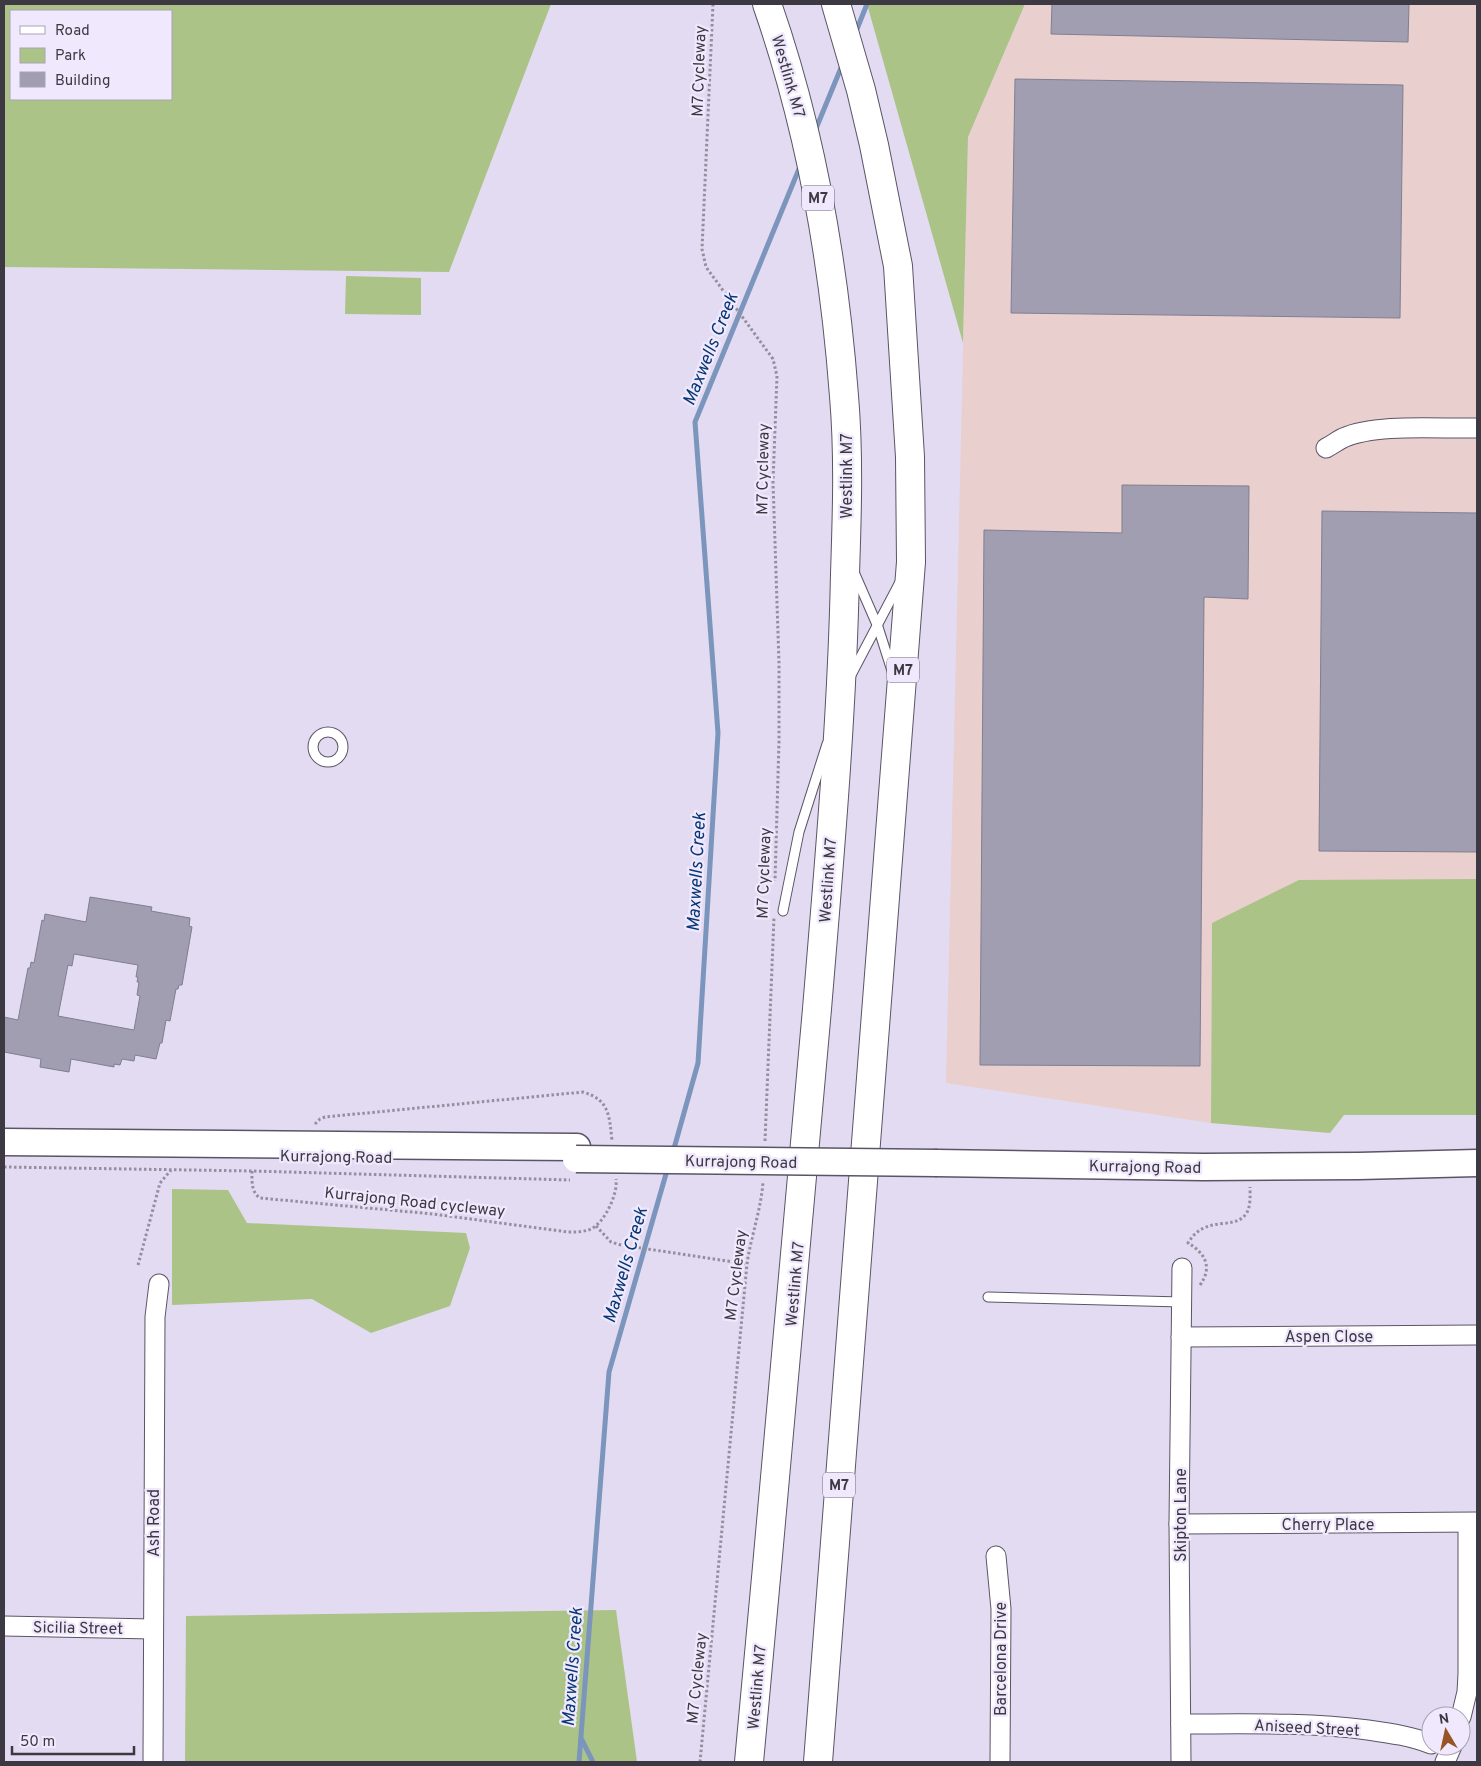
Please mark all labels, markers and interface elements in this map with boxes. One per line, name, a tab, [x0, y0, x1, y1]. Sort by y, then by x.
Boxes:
legend	[10, 10, 172, 100]
text: Road	[55, 22, 90, 41]
street label: M7 Cycleway	[688, 25, 712, 117]
street label: Westlink M7	[766, 33, 808, 120]
text: Park	[55, 47, 86, 66]
text: Building	[55, 72, 110, 91]
road number: M7	[802, 186, 834, 210]
water label: Maxwells Creek	[678, 289, 745, 409]
street label: M7 Cycleway	[753, 423, 775, 515]
street label: Westlink M7	[838, 433, 858, 519]
road number: M7	[887, 658, 919, 682]
water label: Maxwells Creek	[683, 811, 712, 932]
street label: M7 Cycleway	[753, 827, 777, 919]
street label: Westlink M7	[816, 837, 842, 923]
street label: Kurrajong Road	[280, 1147, 392, 1169]
street label: Kurrajong Road	[685, 1152, 797, 1174]
street label: Kurrajong Road	[1089, 1157, 1201, 1179]
street label: Kurrajong Road cycleway	[323, 1184, 506, 1222]
water label: Maxwells Creek	[599, 1204, 654, 1326]
street label: M7 Cycleway	[721, 1229, 752, 1322]
street label: Westlink M7	[782, 1241, 810, 1328]
street label: Aspen Close	[1285, 1328, 1373, 1348]
street label: Skipton Lane	[1172, 1468, 1192, 1562]
road number: M7	[823, 1472, 855, 1498]
street label: Ash Road	[145, 1489, 165, 1557]
street label: Cherry Place	[1282, 1516, 1374, 1536]
street label: Barcelona Drive	[992, 1602, 1012, 1716]
water label: Maxwells Creek	[558, 1606, 589, 1728]
street label: Sicilia Street	[33, 1618, 123, 1640]
street label: M7 Cycleway	[683, 1632, 713, 1725]
street label: Westlink M7	[744, 1644, 772, 1731]
north arrow	[1421, 1706, 1471, 1756]
text: N	[1438, 1710, 1451, 1729]
street label: Aniseed Street	[1254, 1716, 1360, 1742]
scale bar	[12, 1724, 135, 1756]
text: 50 m	[20, 1733, 55, 1752]

